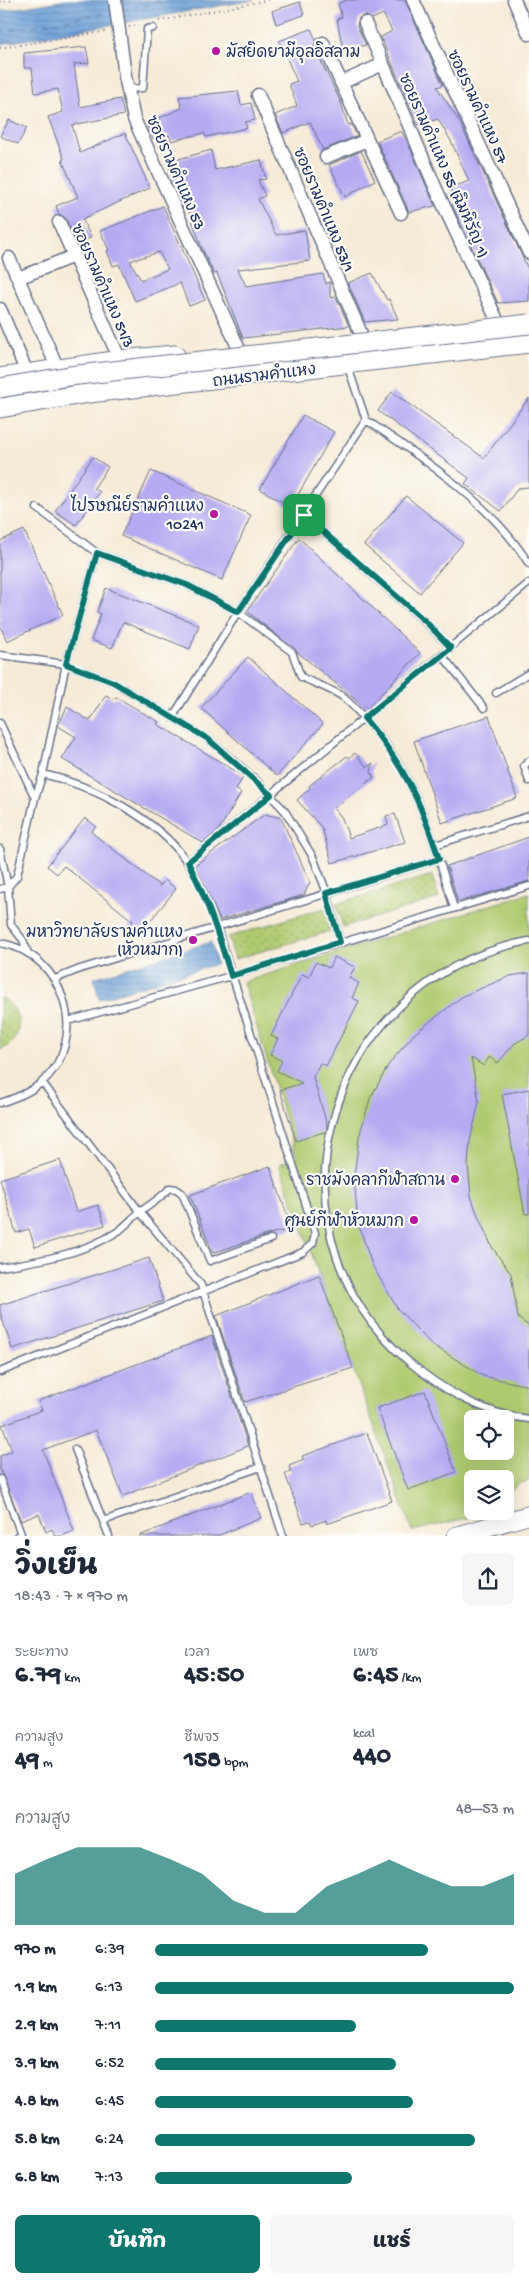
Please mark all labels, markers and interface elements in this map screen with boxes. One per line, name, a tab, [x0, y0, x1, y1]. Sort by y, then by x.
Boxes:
place label: มัสยิดยามีอุลอิสลาม	[226, 41, 360, 64]
marker: มัสยิดยามีอุลอิสลาม	[210, 45, 222, 57]
street label: ซอยรามคำแหง 57	[441, 46, 514, 168]
street label: ซอยรามคำแหง 55 (ฉิมหิรัญ 1)	[392, 70, 495, 262]
street label: ซอยรามคำแหง 53	[140, 112, 211, 233]
street label: ซอยรามคำแหง 53/1	[287, 144, 360, 275]
street label: ซอยรามคำแหง 51/3	[65, 220, 140, 351]
street label: ถนนรามคำแหง	[211, 358, 317, 393]
place label: ไปรษณีย์รามคำแหง 10241	[70, 494, 204, 536]
pin	[283, 494, 325, 536]
icon: arrive	[290, 501, 318, 529]
marker: ไปรษณีย์รามคำแหง 10241	[208, 508, 220, 520]
place label: มหาวิทยาลัยรามคำแหง (หัวหมาก)	[26, 921, 183, 962]
marker: มหาวิทยาลัยรามคำแหง (หัวหมาก)	[187, 934, 199, 946]
place label: ราชมังคลากีฬาสถาน	[306, 1169, 446, 1192]
marker: ราชมังคลากีฬาสถาน	[449, 1173, 461, 1185]
place label: ศูนย์กีฬาหัวหมาก	[285, 1209, 404, 1233]
marker: ศูนย์กีฬาหัวหมาก	[408, 1214, 420, 1226]
map controls	[464, 1410, 514, 1520]
button: locate	[464, 1410, 514, 1460]
button: layers	[464, 1470, 514, 1520]
text: วิ่งเย็น	[15, 1552, 97, 1585]
button: share	[462, 1553, 514, 1605]
text: 18:43 · 7 × 970 m	[15, 1588, 128, 1607]
text: ระยะทาง	[15, 1645, 68, 1662]
text: เวลา	[184, 1645, 210, 1662]
text: เพซ	[353, 1645, 378, 1662]
text: 6.79	[15, 1662, 61, 1691]
text: 45:50	[184, 1662, 244, 1691]
text: 6:45	[353, 1662, 399, 1691]
text: km	[61, 1670, 81, 1687]
text: /km	[399, 1670, 421, 1687]
text: kcal	[353, 1726, 375, 1743]
text: ความสูง	[15, 1730, 63, 1747]
text: ชีพจร	[184, 1730, 219, 1747]
text: 440	[353, 1743, 391, 1772]
text: 49	[15, 1747, 39, 1776]
text: 158	[184, 1747, 221, 1776]
text: m	[39, 1755, 53, 1772]
text: bpm	[221, 1755, 249, 1772]
text: 48–53 m	[456, 1801, 514, 1820]
text: ความสูง	[15, 1811, 70, 1830]
text: 970 m	[15, 1941, 56, 1960]
text: 6:39	[95, 1941, 124, 1960]
text: 1.9 km	[15, 1979, 57, 1998]
text: 6:13	[95, 1979, 123, 1998]
text: 2.9 km	[15, 2017, 58, 2036]
text: 7:11	[95, 2017, 121, 2036]
text: 3.9 km	[15, 2055, 59, 2074]
text: 6:52	[95, 2055, 124, 2074]
text: 4.8 km	[15, 2093, 59, 2112]
text: 6:45	[95, 2093, 124, 2112]
text: 5.8 km	[15, 2131, 59, 2150]
text: 6:24	[95, 2131, 124, 2150]
text: 6.8 km	[15, 2169, 59, 2188]
text: 7:13	[95, 2169, 123, 2188]
button: บันทึก	[15, 2215, 260, 2273]
button: แชร์	[270, 2215, 514, 2273]

